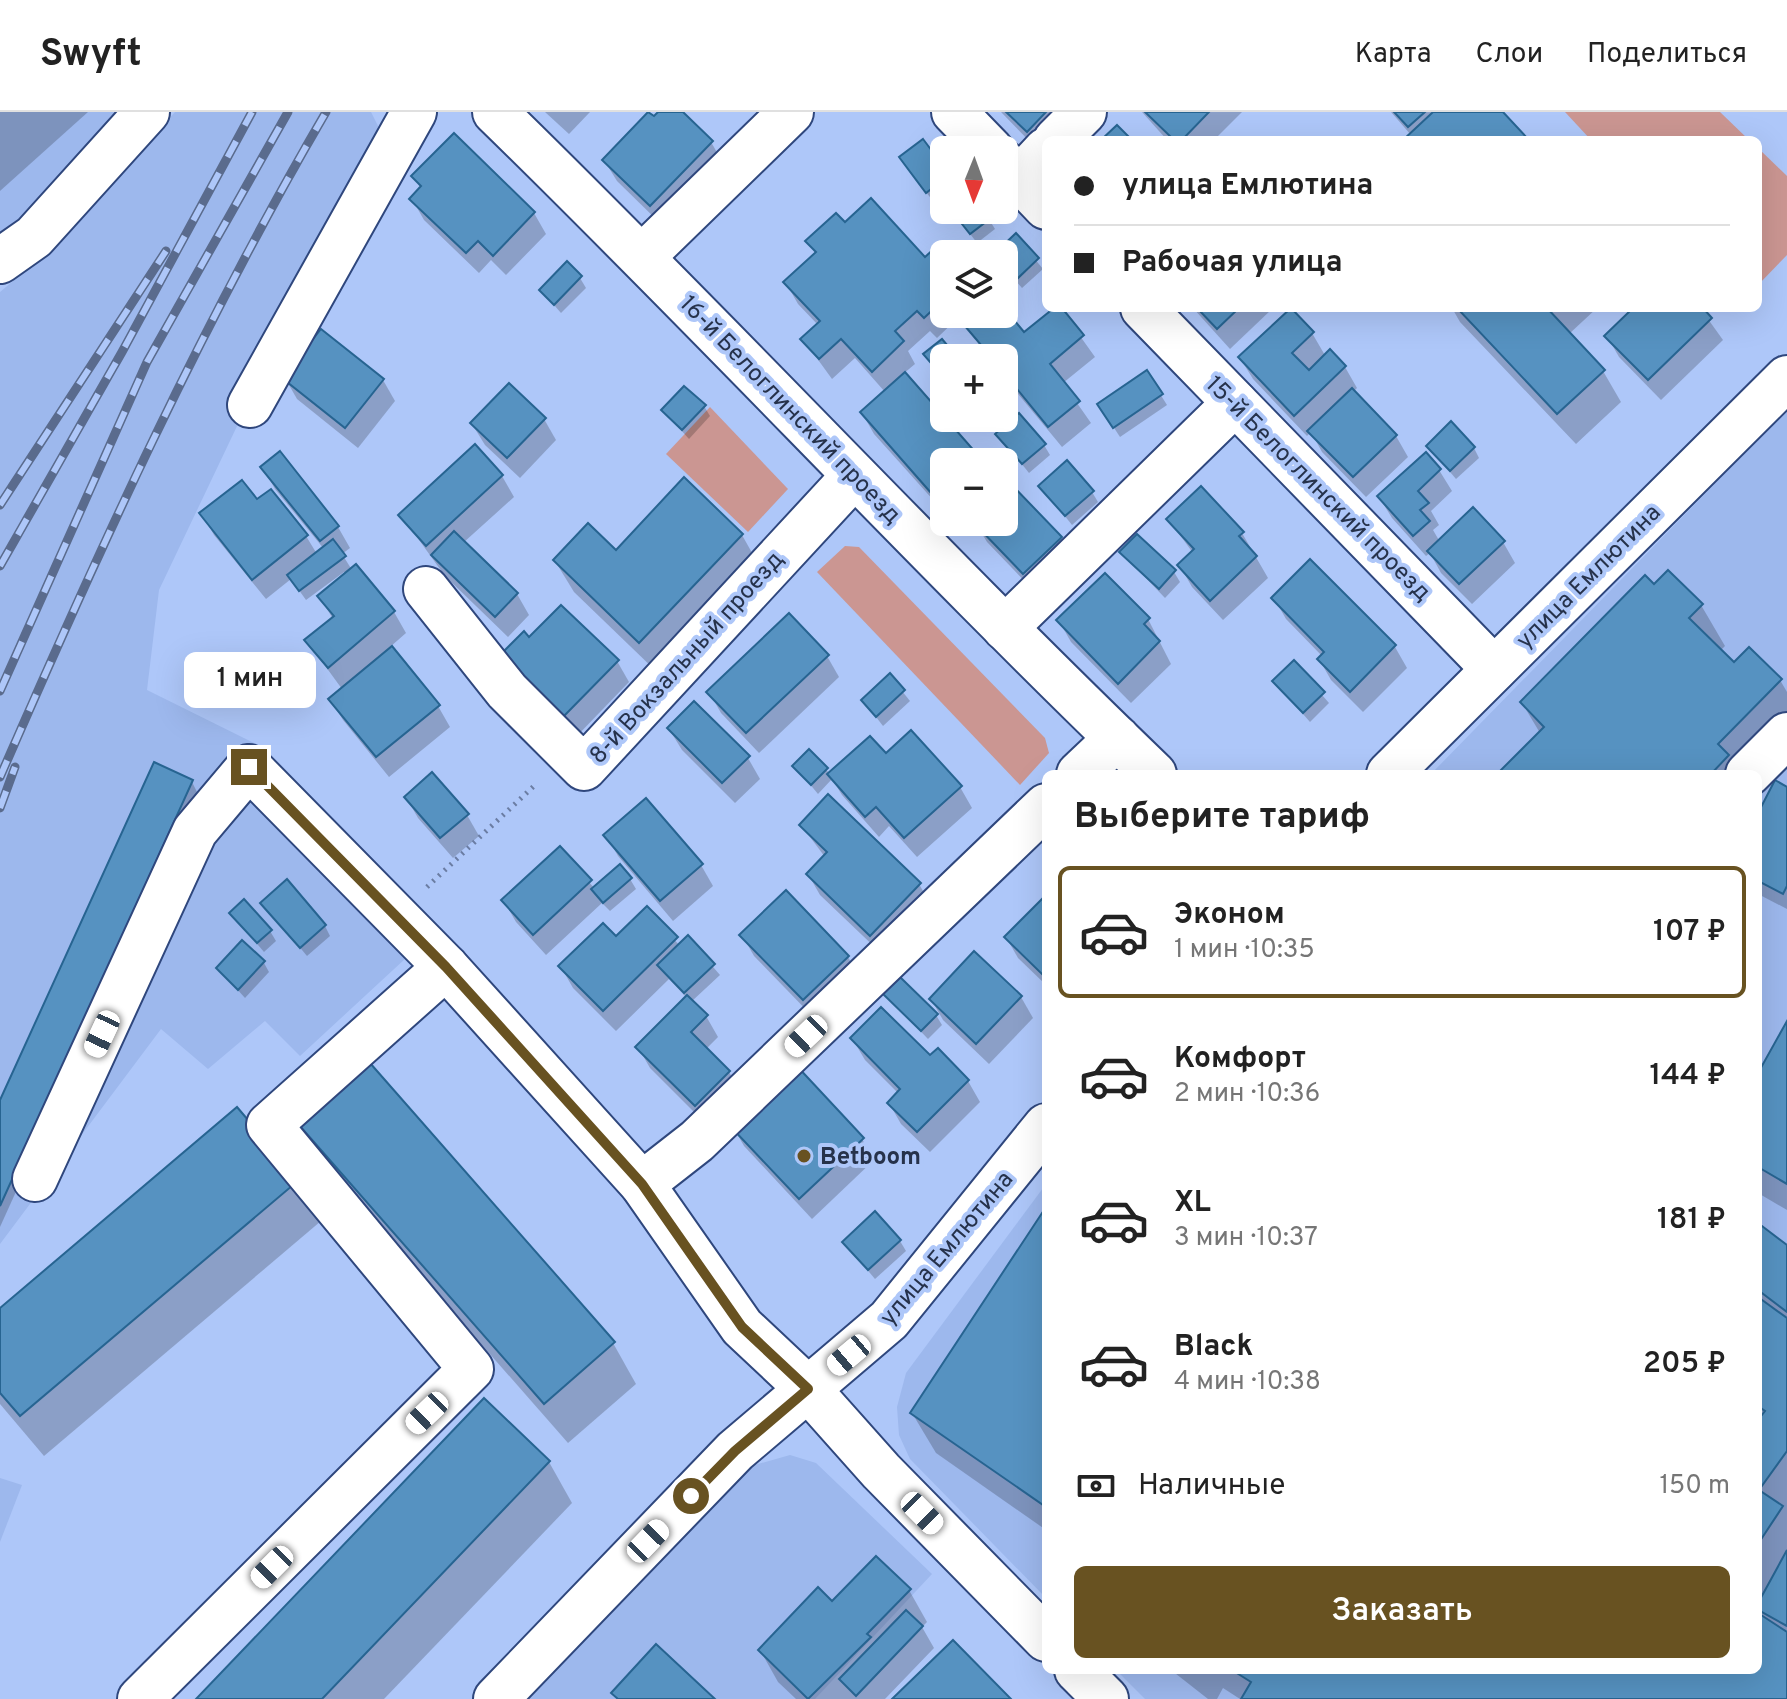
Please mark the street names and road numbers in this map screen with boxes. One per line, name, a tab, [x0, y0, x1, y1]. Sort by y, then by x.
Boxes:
street label: 16-й Белоглинский проезд	[672, 290, 907, 531]
street label: 15-й Белоглинский проезд	[1198, 370, 1437, 609]
street label: улица Емлютина	[1511, 499, 1668, 656]
street label: 8-й Вокзальный проезд	[584, 546, 791, 771]
street label: улица Емлютина	[874, 1166, 1021, 1333]

